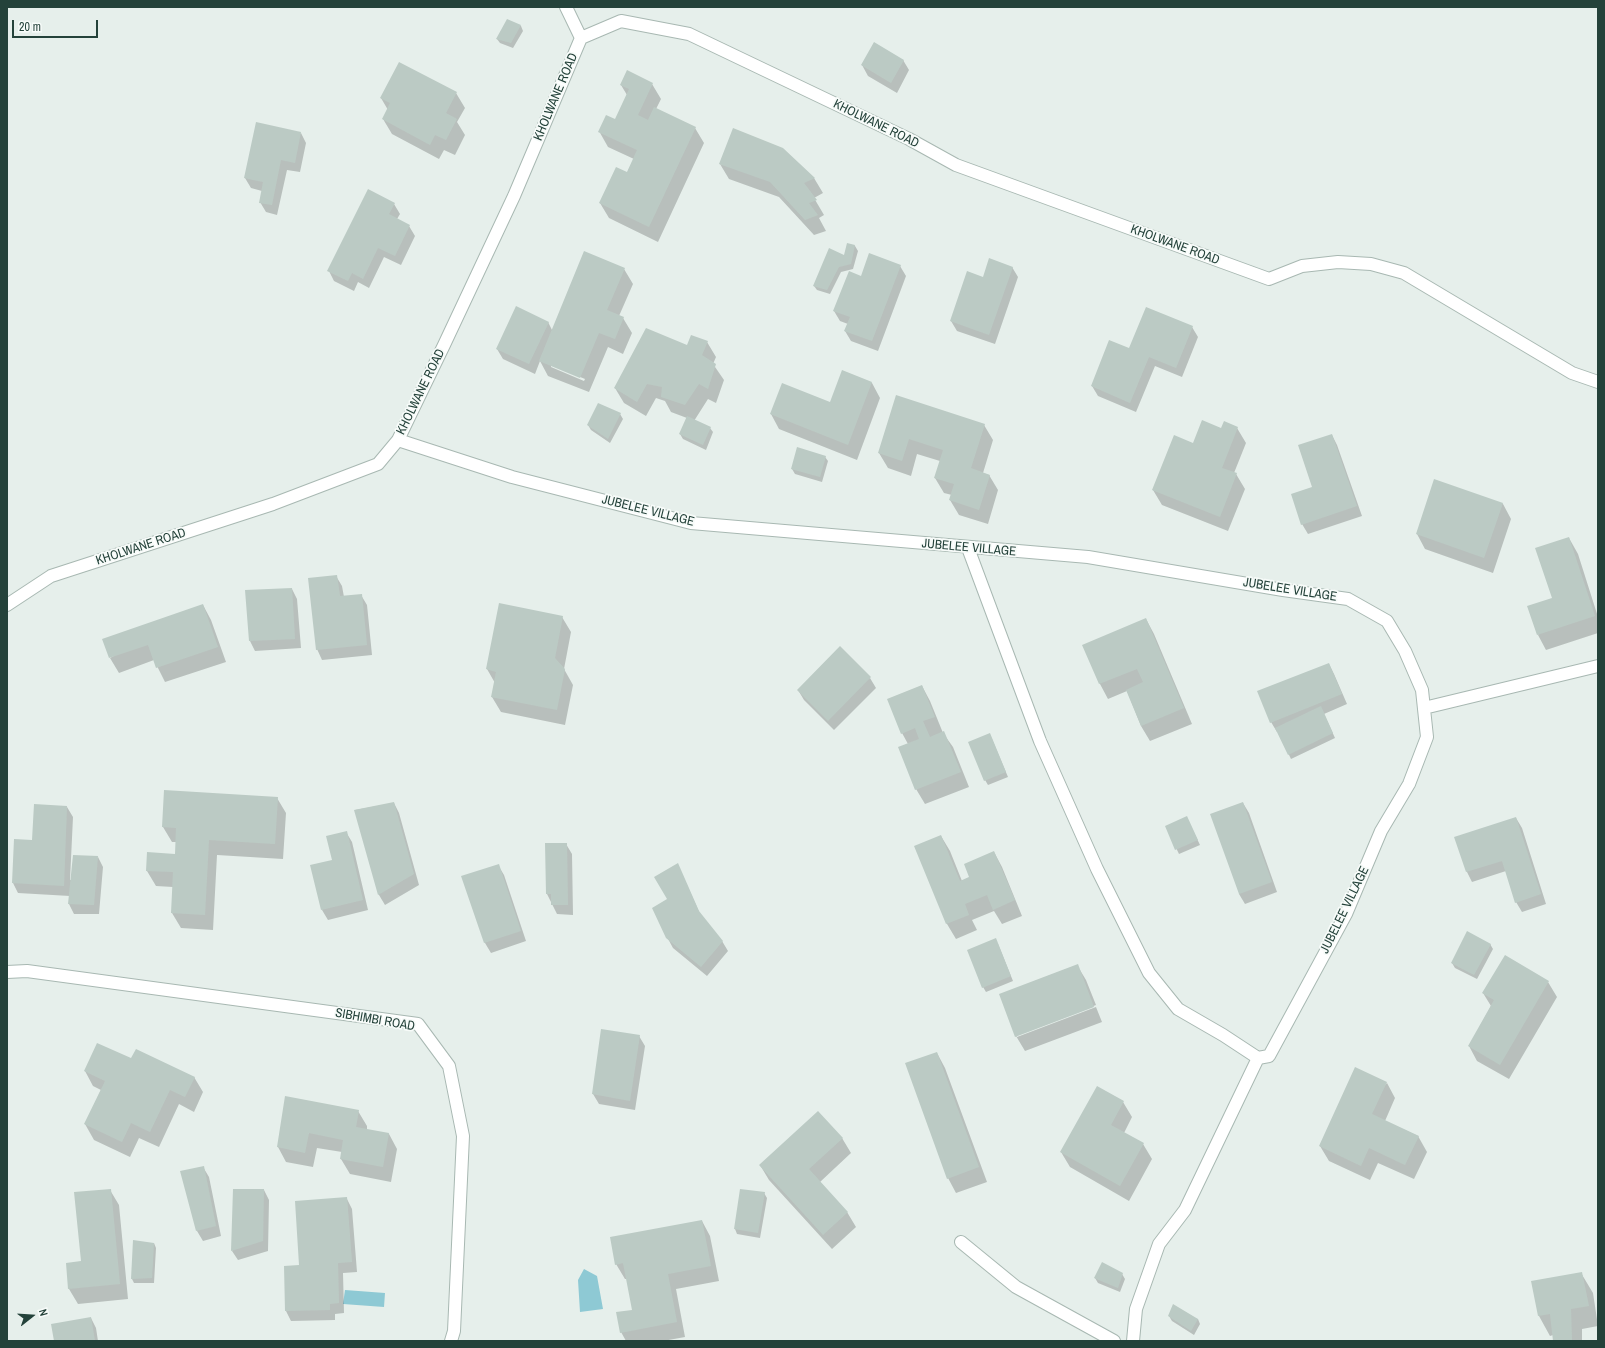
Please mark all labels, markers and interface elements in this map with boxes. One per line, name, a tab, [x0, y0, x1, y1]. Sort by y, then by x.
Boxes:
scale bar	[14, 12, 100, 38]
text: 20 m	[19, 19, 41, 35]
street label: KHOLWANE ROAD	[531, 51, 581, 143]
street label: KHOLWANE ROAD	[831, 96, 921, 152]
street label: KHOLWANE ROAD	[1128, 222, 1222, 268]
street label: KHOLWANE ROAD	[393, 347, 449, 437]
street label: JUBELEE VILLAGE	[600, 492, 696, 530]
street label: KHOLWANE ROAD	[94, 525, 188, 569]
street label: JUBELEE VILLAGE	[921, 536, 1017, 560]
street label: JUBELEE VILLAGE	[1242, 575, 1338, 605]
street label: JUBELEE VILLAGE	[1317, 864, 1373, 956]
street label: SIBHIMBI ROAD	[334, 1005, 416, 1035]
north arrow	[12, 1296, 52, 1336]
text: N	[36, 1307, 51, 1318]

